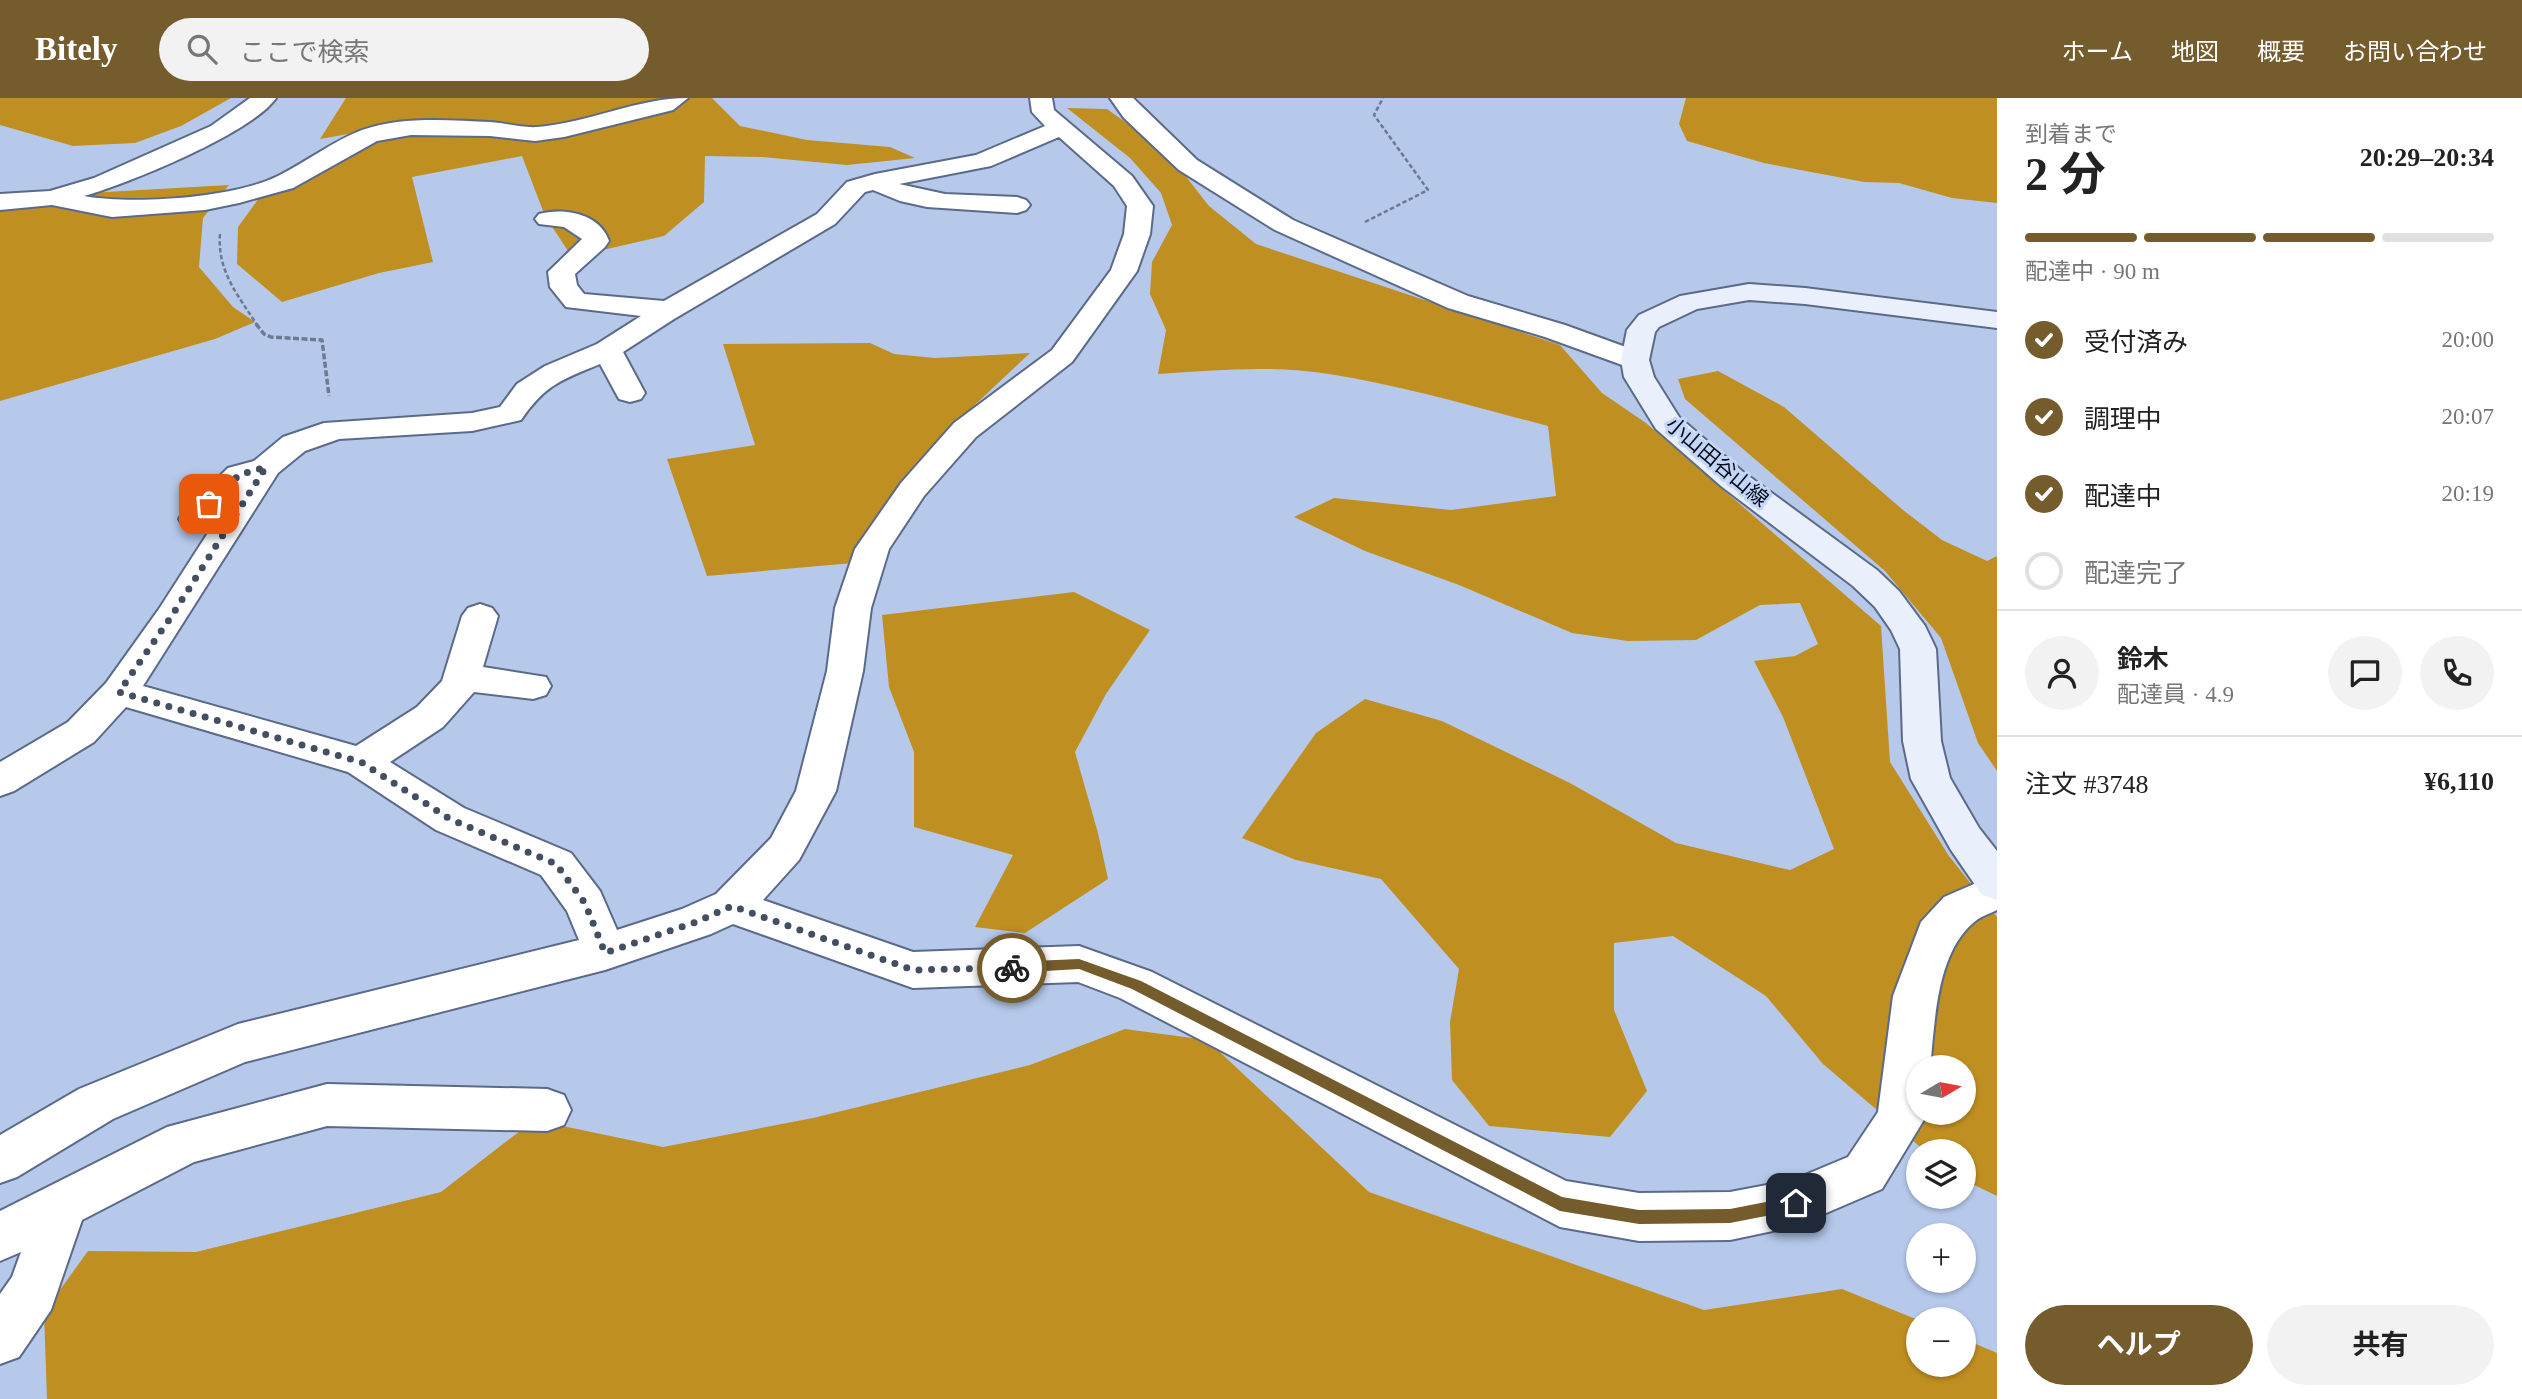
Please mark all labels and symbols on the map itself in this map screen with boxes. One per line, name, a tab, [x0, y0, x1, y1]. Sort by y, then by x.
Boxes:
street label: 小山田谷山線	[1661, 412, 1773, 512]
pin	[179, 474, 239, 534]
courier	[977, 933, 1047, 1003]
north arrow	[1906, 1055, 1976, 1125]
pin	[1766, 1173, 1826, 1233]

